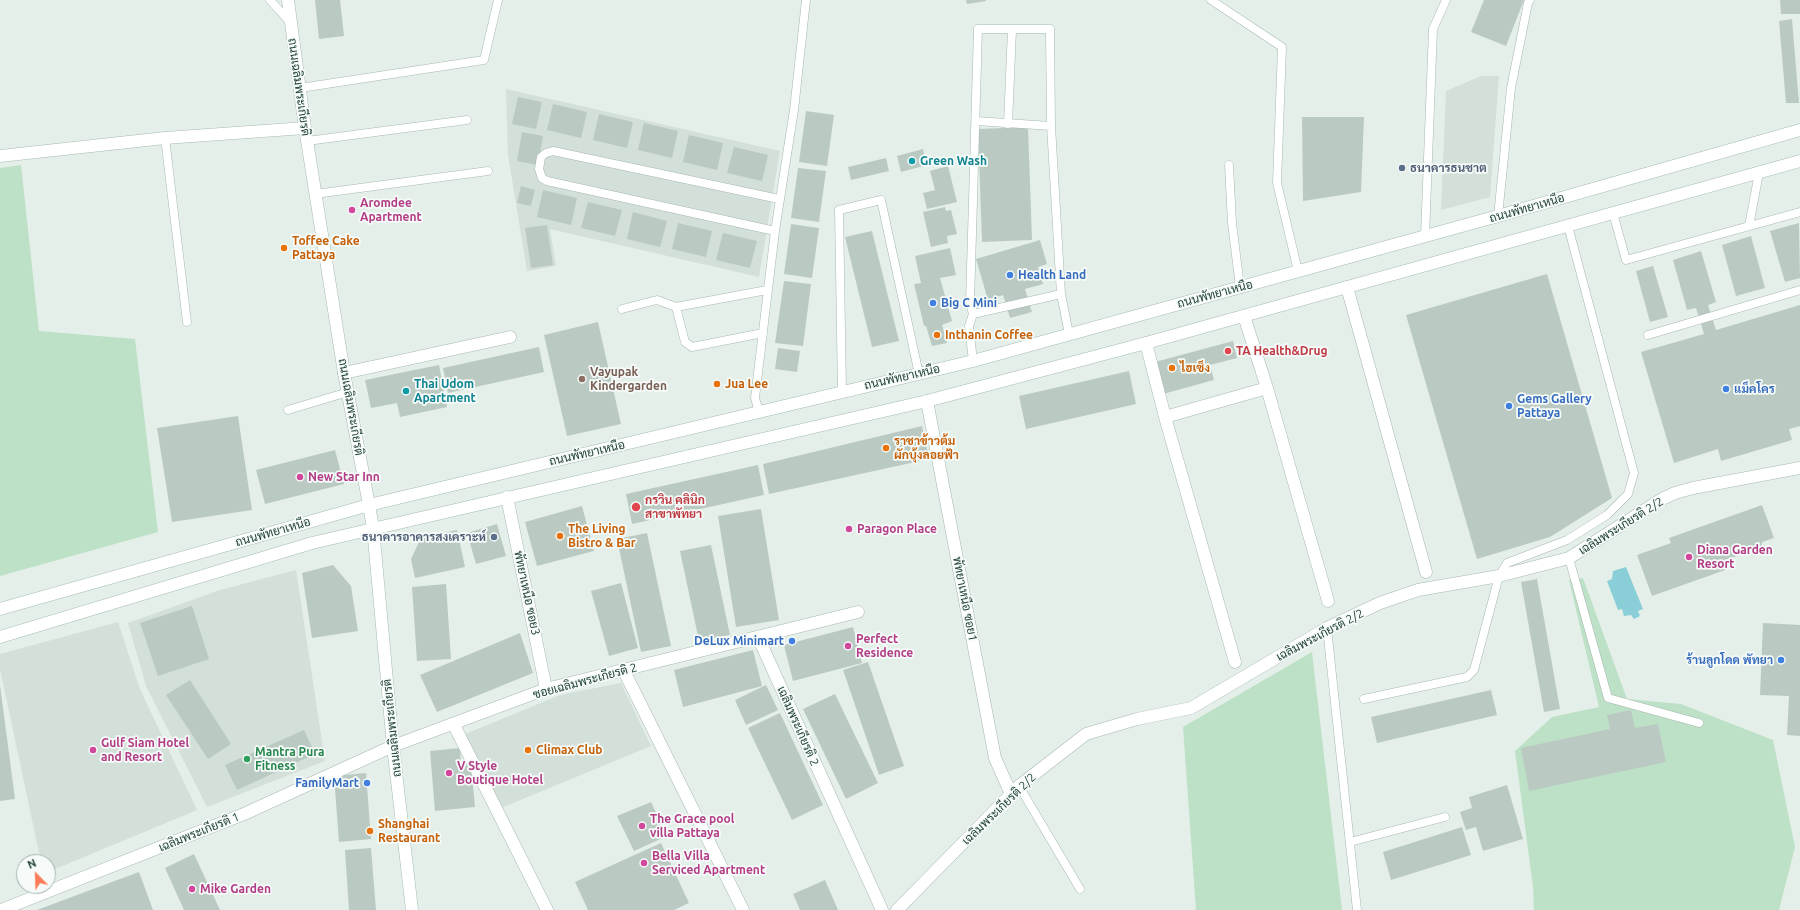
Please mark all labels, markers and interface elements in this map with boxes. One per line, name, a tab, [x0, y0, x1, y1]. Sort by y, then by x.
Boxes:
street label: ถนนเฉลิมพระเกียรติ	[285, 37, 313, 137]
place label: Green Wash	[920, 154, 987, 168]
marker: Green Wash	[907, 156, 917, 166]
place label: ธนาคารธนชาต	[1410, 161, 1487, 175]
marker: ธนาคารธนชาต	[1397, 163, 1407, 173]
street label: ถนนพัทยาเหนือ	[1488, 190, 1566, 226]
place label: Aromdee Apartment	[360, 196, 422, 224]
marker: Aromdee Apartment	[347, 205, 357, 215]
place label: Toffee Cake Pattaya	[292, 234, 360, 262]
marker: Toffee Cake Pattaya	[279, 243, 289, 253]
place label: Health Land	[1018, 268, 1086, 282]
marker: Health Land	[1005, 270, 1015, 280]
street label: ถนนพัทยาเหนือ	[1176, 277, 1254, 311]
place label: Big C Mini	[941, 296, 997, 310]
marker: Big C Mini	[928, 298, 938, 308]
place label: Inthanin Coffee	[945, 328, 1033, 342]
marker: Inthanin Coffee	[932, 330, 942, 340]
place label: TA Health&Drug	[1236, 344, 1328, 358]
marker: TA Health&Drug	[1223, 346, 1233, 356]
street label: ถนนเฉลิมพระเกียรติ	[335, 357, 367, 457]
street label: ถนนพัทยาเหนือ	[863, 361, 941, 393]
place label: ไฮเซ็ง	[1180, 361, 1210, 375]
marker: ไฮเซ็ง	[1167, 363, 1177, 373]
place label: Vayupak Kindergarden	[590, 365, 667, 393]
marker: Vayupak Kindergarden	[577, 374, 587, 384]
place label: Thai Udom Apartment	[414, 377, 476, 405]
place label: Jua Lee	[725, 377, 768, 391]
marker: Jua Lee	[712, 379, 722, 389]
place label: แม็คโคร	[1734, 382, 1775, 396]
marker: แม็คโคร	[1721, 384, 1731, 394]
marker: Thai Udom Apartment	[401, 386, 411, 396]
place label: Gems Gallery Pattaya	[1517, 392, 1592, 420]
marker: Gems Gallery Pattaya	[1504, 401, 1514, 411]
place label: ราชาข้าวต้ม ผักบุ้งลอยฟ้า	[894, 434, 959, 462]
street label: ถนนพัทยาเหนือ	[548, 437, 626, 469]
marker: ราชาข้าวต้ม ผักบุ้งลอยฟ้า	[881, 443, 891, 453]
place label: New Star Inn	[308, 470, 380, 484]
marker: New Star Inn	[295, 472, 305, 482]
place label: กรวิน คลินิก สาขาพัทยา	[645, 493, 705, 521]
street label: เฉลิมพระเกียรติ 2/2	[1576, 494, 1666, 558]
marker: กรวิน คลินิก สาขาพัทยา	[630, 501, 642, 513]
street label: ถนนพัทยาเหนือ	[234, 514, 312, 550]
place label: The Living Bistro & Bar	[568, 522, 636, 550]
place label: Paragon Place	[857, 522, 937, 536]
marker: Paragon Place	[844, 524, 854, 534]
place label: ธนาคารอาคารสงเคราะห์	[362, 530, 486, 544]
marker: The Living Bistro & Bar	[555, 531, 565, 541]
marker: ธนาคารอาคารสงเคราะห์	[489, 532, 499, 542]
place label: Diana Garden Resort	[1697, 543, 1773, 571]
street label: พัทยาเหนือ ซอย3	[511, 549, 543, 637]
marker: Diana Garden Resort	[1684, 552, 1694, 562]
street label: พัทยาเหนือ ซอย1	[950, 555, 980, 643]
street label: เฉลิมพระเกียรติ 2/2	[1274, 606, 1366, 664]
place label: Perfect Residence	[856, 632, 913, 660]
place label: DeLux Minimart	[694, 634, 784, 648]
marker: DeLux Minimart	[787, 636, 797, 646]
marker: Perfect Residence	[843, 641, 853, 651]
place label: ร้านลูกโดด พัทยา	[1686, 653, 1773, 667]
marker: ร้านลูกโดด พัทยา	[1776, 655, 1786, 665]
street label: ซอยเฉลิมพระเกียรติ 2	[531, 660, 639, 702]
street label: ถนนเฉลิมพระเกียรติ	[380, 678, 404, 778]
street label: เฉลิมพระเกียรติ 2	[774, 684, 822, 768]
place label: Gulf Siam Hotel and Resort	[101, 736, 189, 764]
place label: Climax Club	[536, 743, 602, 757]
marker: Gulf Siam Hotel and Resort	[88, 745, 98, 755]
place label: Mantra Pura Fitness	[255, 745, 325, 773]
marker: Climax Club	[523, 745, 533, 755]
marker: Mantra Pura Fitness	[242, 754, 252, 764]
place label: V Style Boutique Hotel	[457, 759, 543, 787]
marker: V Style Boutique Hotel	[444, 768, 454, 778]
street label: เฉลิมพระเกียรติ 2/2	[959, 770, 1039, 848]
place label: FamilyMart	[295, 776, 359, 790]
marker: FamilyMart	[362, 778, 372, 788]
street label: เฉลิมพระเกียรติ 1	[157, 809, 241, 855]
place label: The Grace pool villa Pattaya	[650, 812, 734, 840]
place label: Shanghai Restaurant	[378, 817, 440, 845]
marker: The Grace pool villa Pattaya	[637, 821, 647, 831]
marker: Shanghai Restaurant	[365, 826, 375, 836]
place label: Bella Villa Serviced Apartment	[652, 849, 765, 877]
north arrow	[16, 854, 56, 894]
text: N	[26, 857, 38, 871]
marker: Bella Villa Serviced Apartment	[639, 858, 649, 868]
place label: Mike Garden	[200, 882, 271, 896]
marker: Mike Garden	[187, 884, 197, 894]

